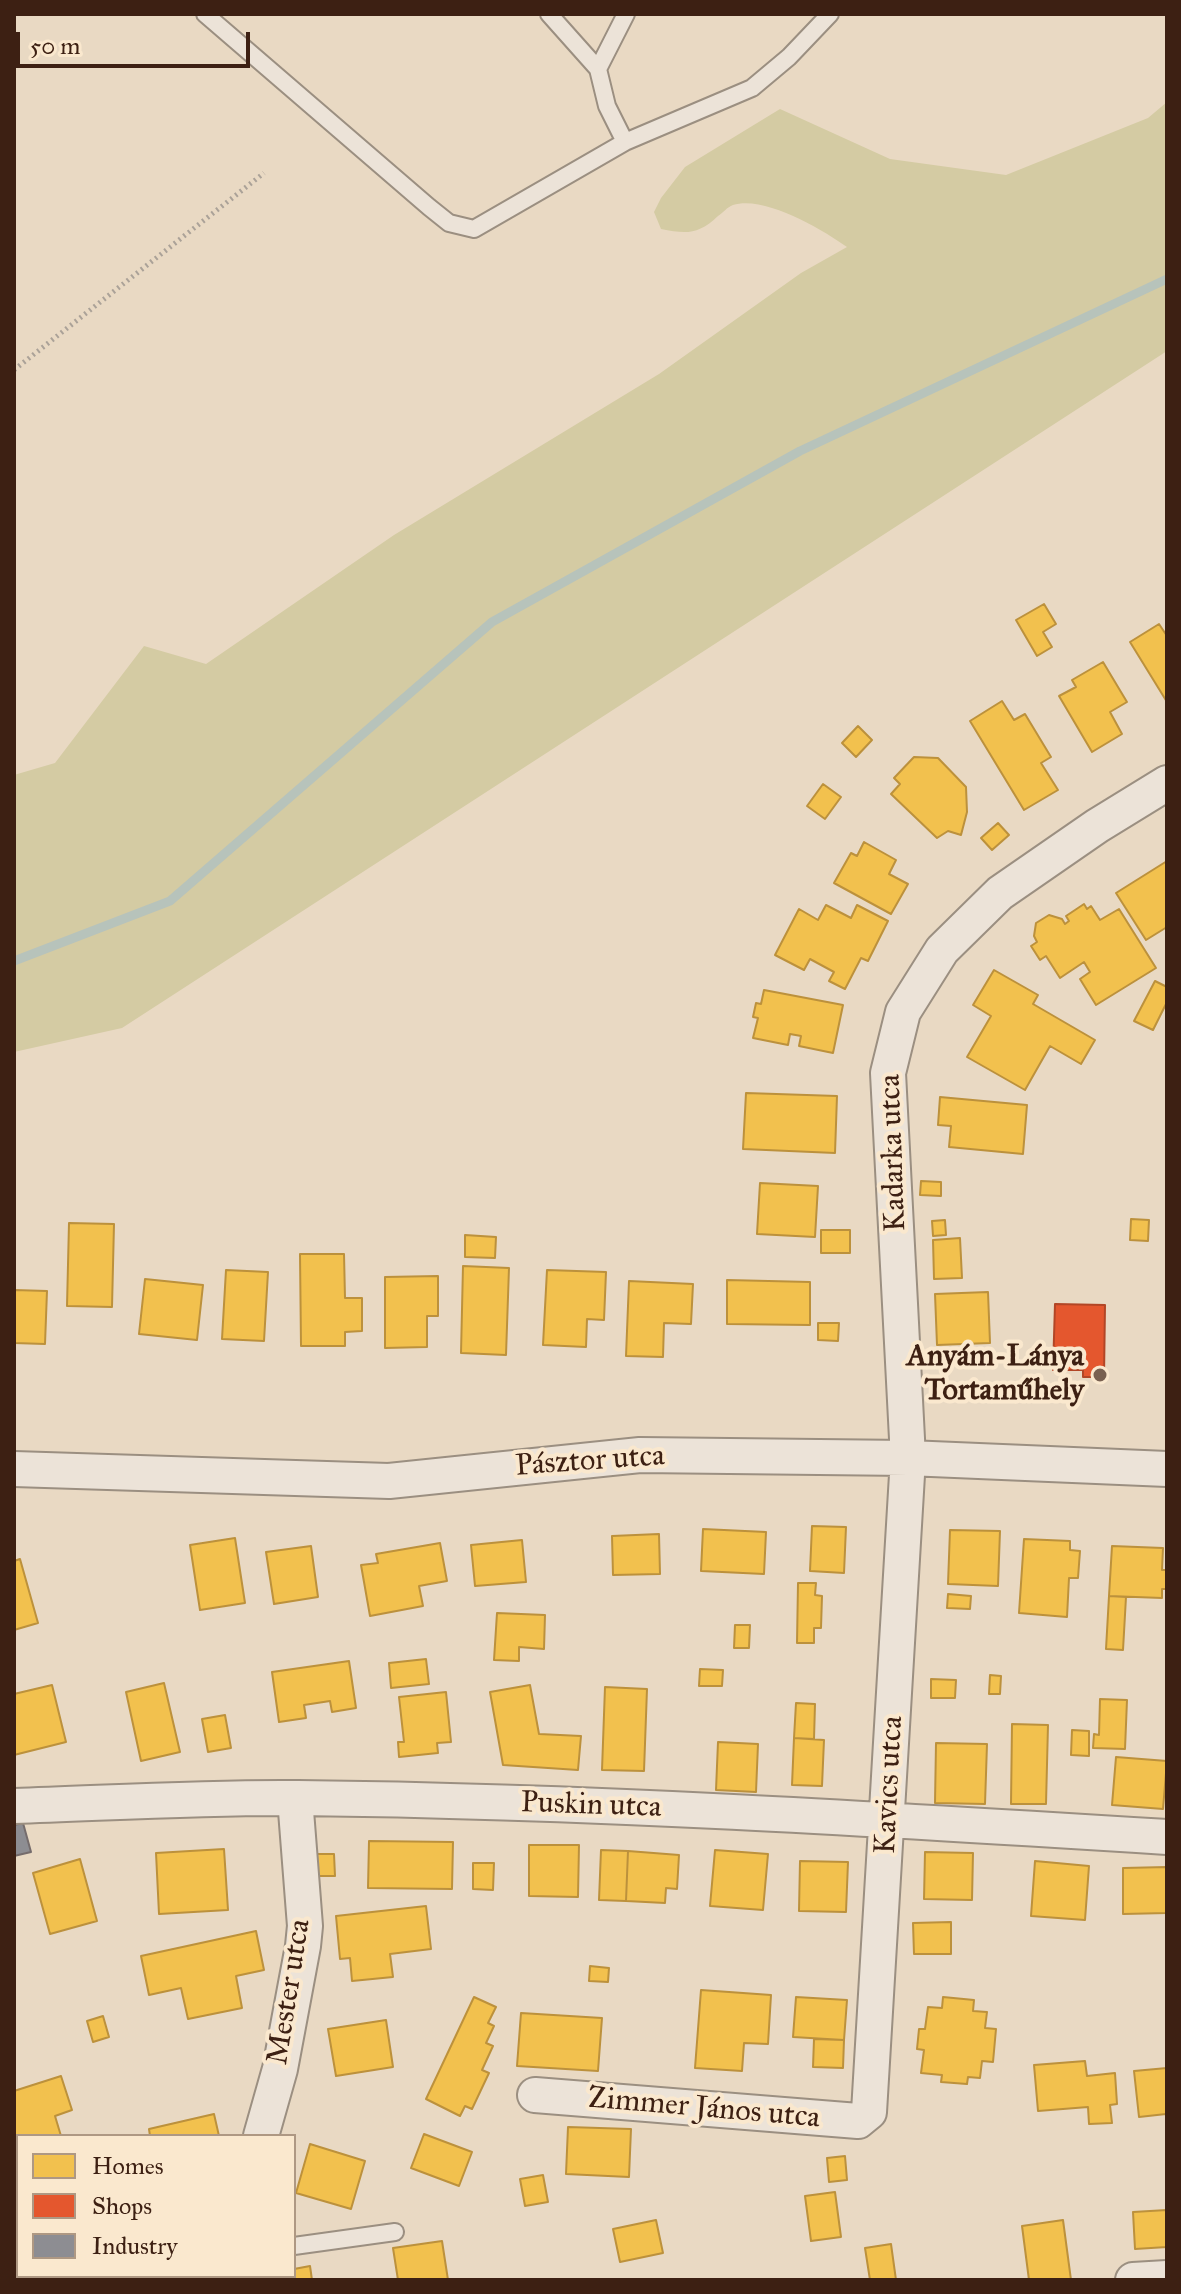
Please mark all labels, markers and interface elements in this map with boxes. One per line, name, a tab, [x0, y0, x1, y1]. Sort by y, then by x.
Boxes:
scale bar	[20, 16, 254, 66]
text: 50 m	[30, 31, 80, 61]
street label: Kadarka utca	[873, 1074, 915, 1232]
place label: Anyám-Lánya Tortaműhely	[907, 1340, 1084, 1410]
marker: Anyám-Lánya Tortaműhely	[1091, 1366, 1109, 1384]
street label: Pásztor utca	[514, 1439, 666, 1485]
street label: Kavics utca	[868, 1715, 912, 1855]
street label: Puskin utca	[520, 1786, 662, 1826]
street label: Mester utca	[261, 1917, 319, 2067]
street label: Zimmer János utca	[587, 2081, 821, 2137]
legend	[16, 2134, 296, 2278]
text: Homes	[92, 2151, 164, 2181]
text: Shops	[92, 2191, 152, 2221]
text: Industry	[92, 2231, 178, 2261]

